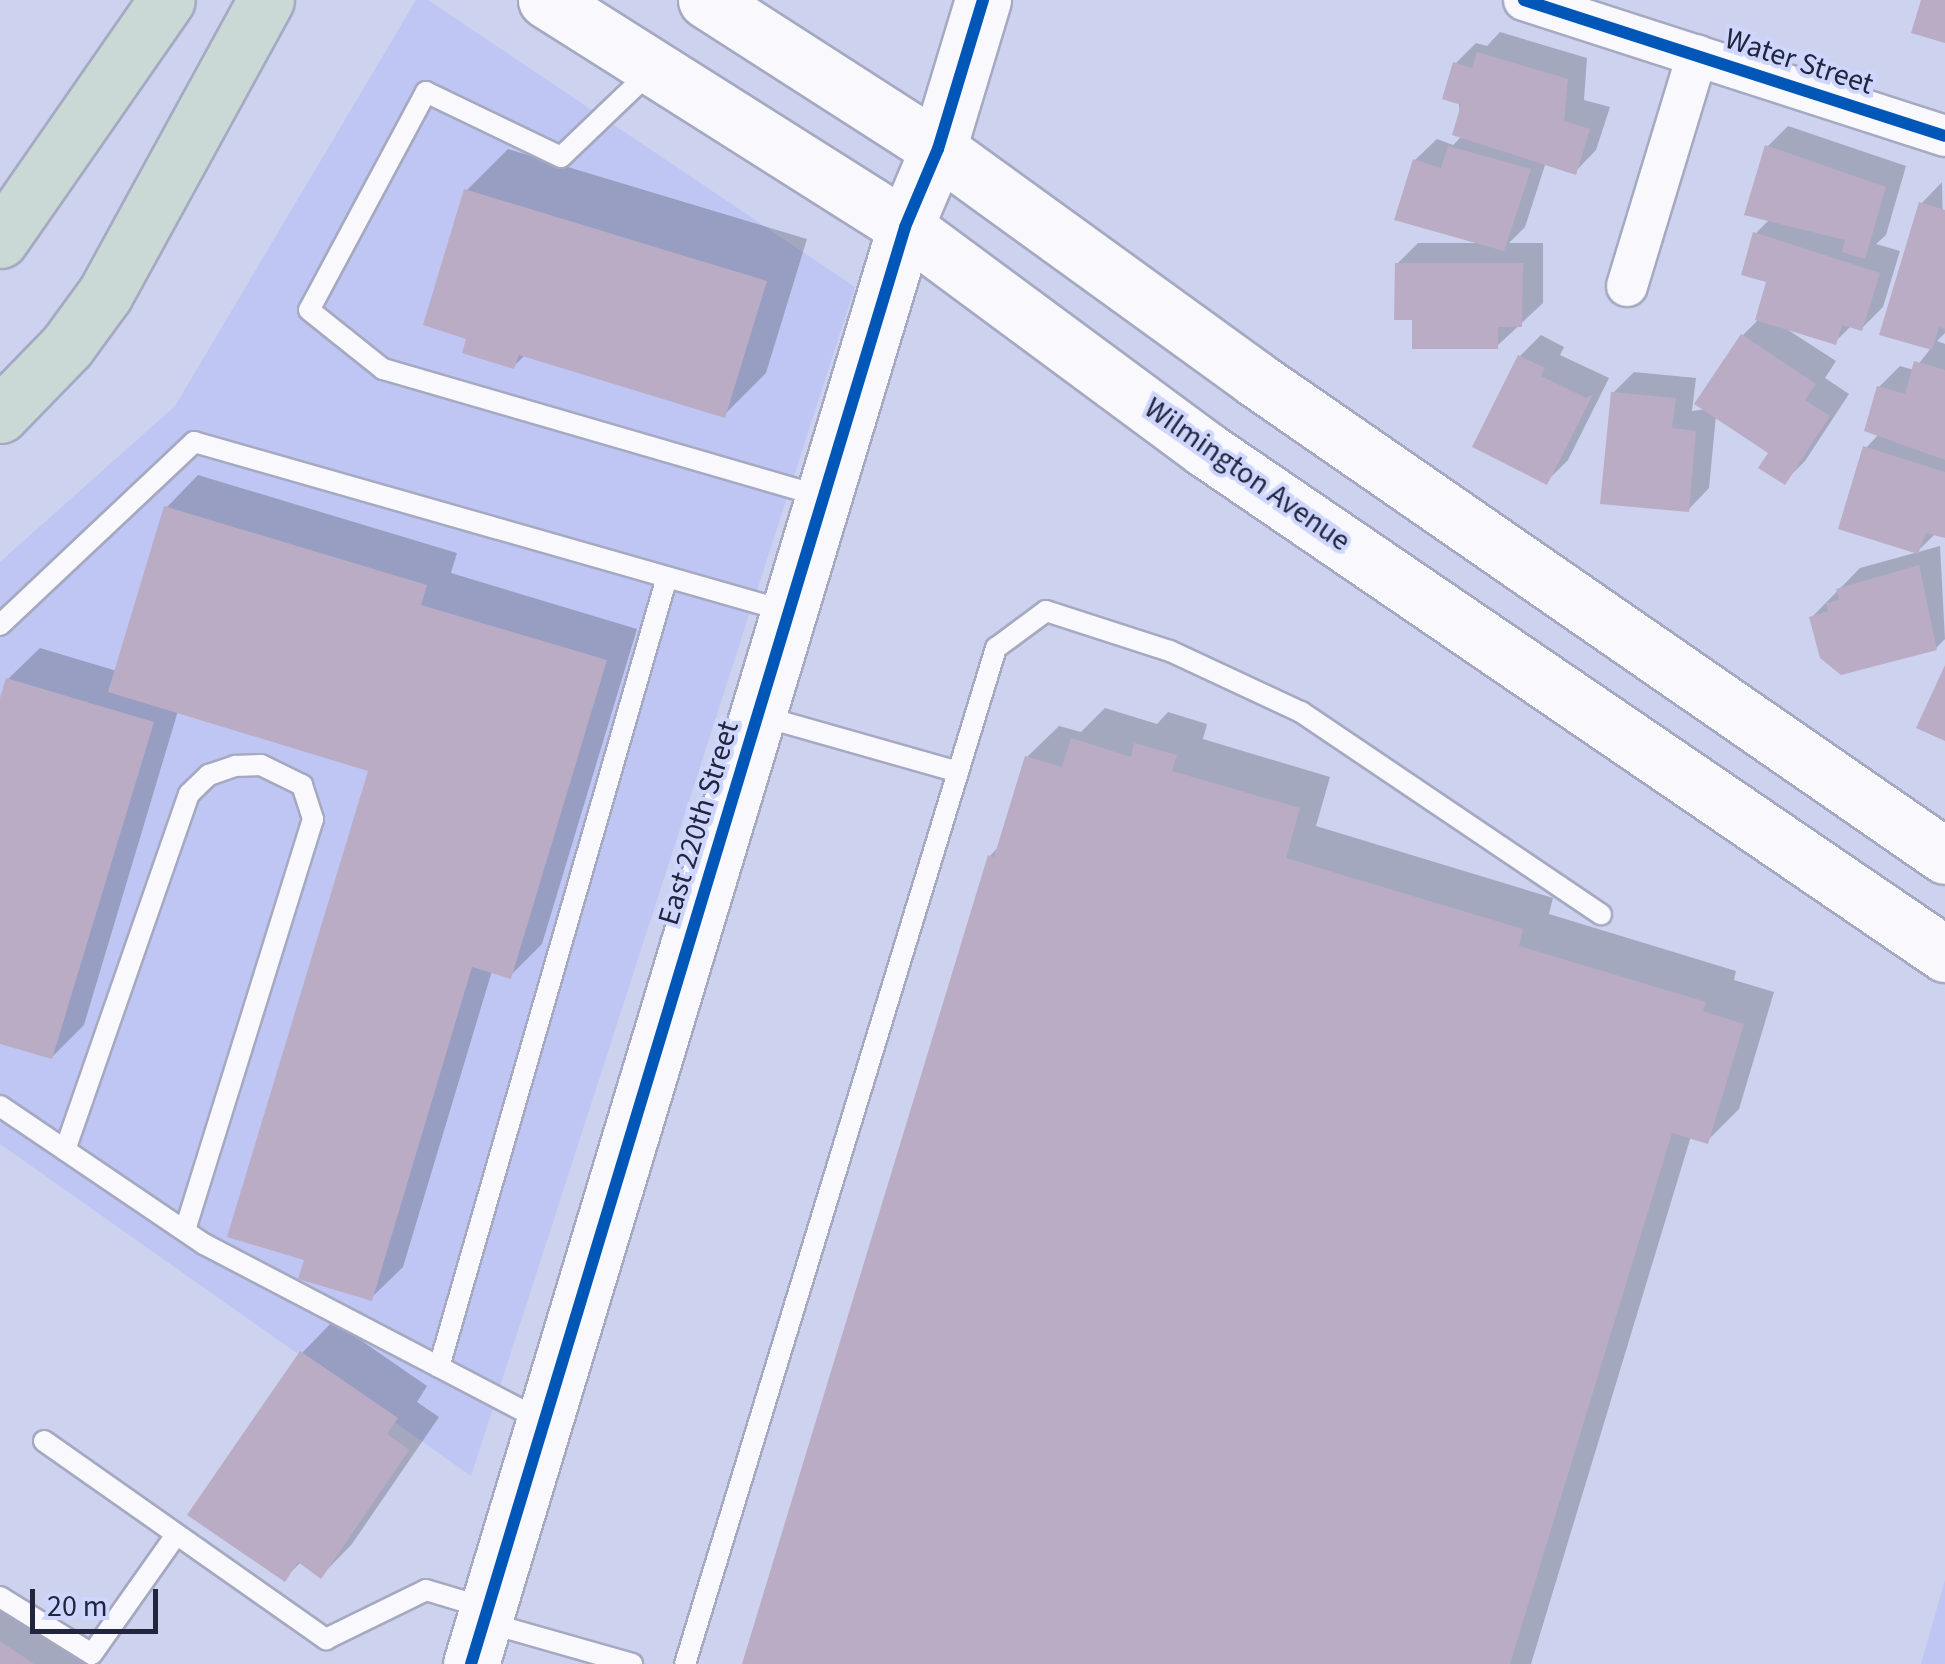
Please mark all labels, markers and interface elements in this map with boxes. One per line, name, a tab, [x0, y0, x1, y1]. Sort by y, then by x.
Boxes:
street label: Water Street	[1720, 21, 1878, 103]
street label: Wilmington Avenue	[1137, 390, 1357, 560]
street label: East 220th Street	[651, 717, 747, 929]
scale bar	[35, 1569, 162, 1631]
text: 20 m	[47, 1585, 108, 1628]

